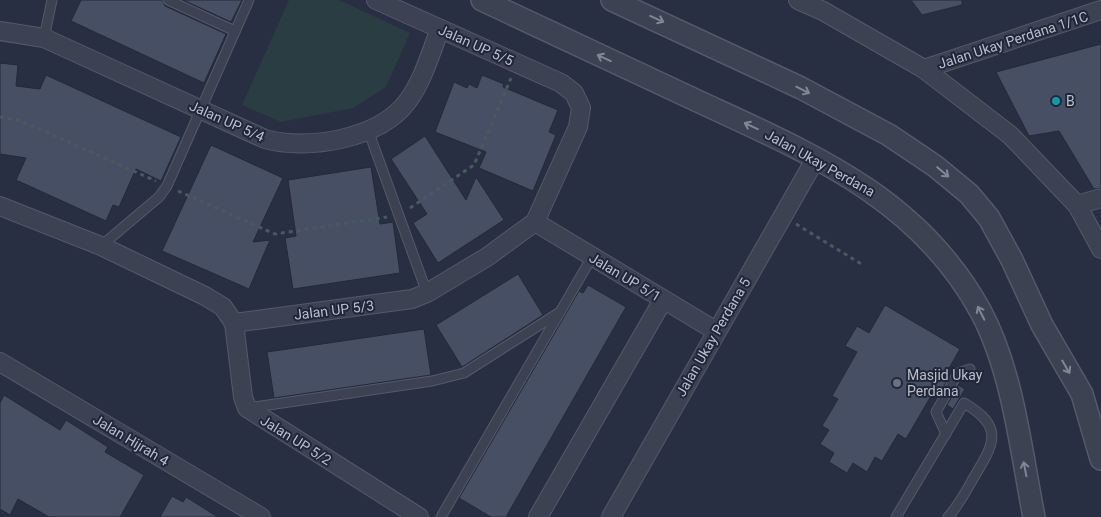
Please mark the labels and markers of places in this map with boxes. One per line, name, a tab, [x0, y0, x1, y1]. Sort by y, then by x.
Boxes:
place label: B	[1066, 93, 1075, 109]
marker: B	[1050, 95, 1062, 107]
place label: Masjid Ukay Perdana	[907, 367, 983, 399]
marker: Masjid Ukay Perdana	[891, 377, 903, 389]

